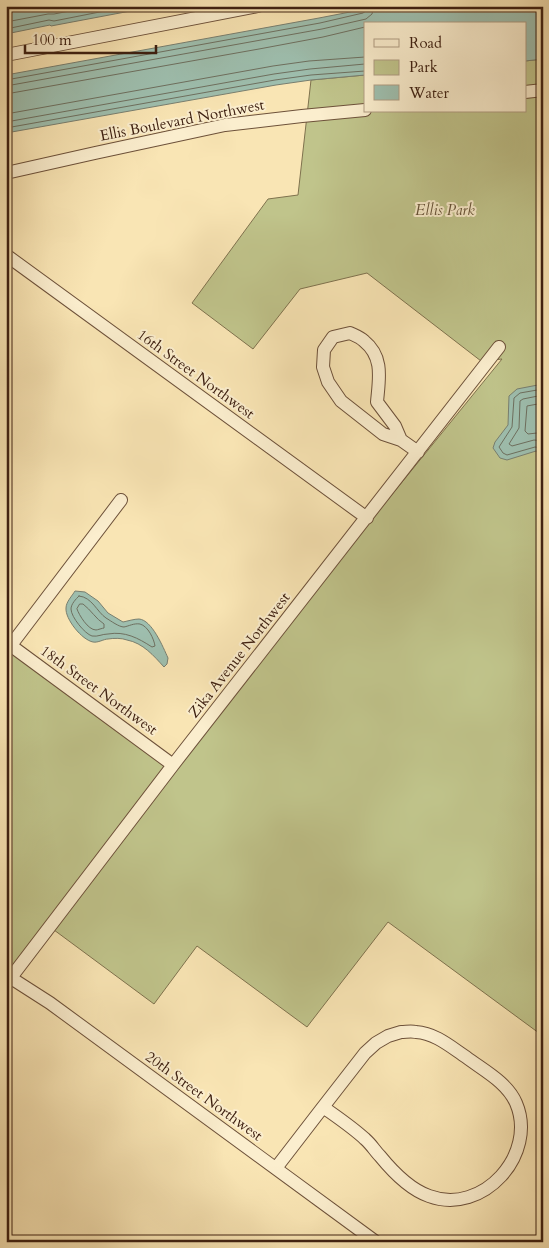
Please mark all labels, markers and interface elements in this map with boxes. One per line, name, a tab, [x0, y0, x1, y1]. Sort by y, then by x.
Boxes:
scale bar	[25, 22, 156, 54]
legend	[364, 22, 526, 112]
text: 100 m	[32, 30, 72, 50]
text: Road	[409, 33, 442, 53]
text: Park	[409, 57, 438, 77]
text: Water	[408, 83, 450, 103]
street label: Ellis Boulevard Northwest	[98, 94, 266, 146]
park label: Ellis Park	[415, 200, 475, 220]
street label: 16th Street Northwest	[133, 325, 259, 424]
street label: Zika Avenue Northwest	[184, 588, 294, 722]
street label: 18th Street Northwest	[36, 641, 162, 740]
street label: 20th Street Northwest	[141, 1047, 267, 1146]

